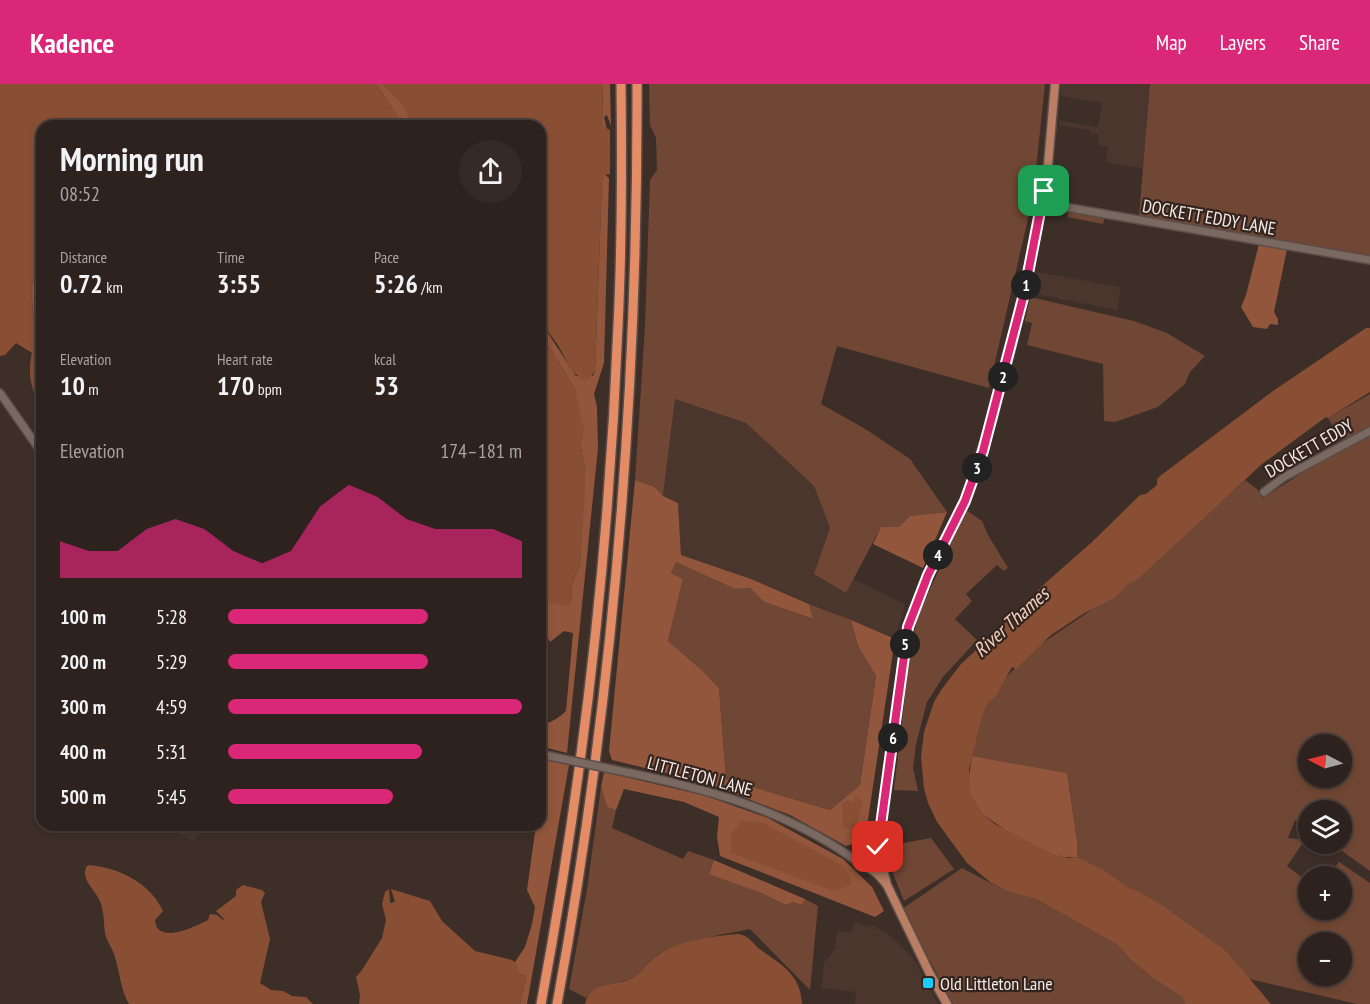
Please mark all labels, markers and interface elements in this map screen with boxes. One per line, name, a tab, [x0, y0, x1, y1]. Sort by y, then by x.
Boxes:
text: Kadence	[30, 24, 114, 61]
text: Map	[1156, 29, 1187, 56]
text: Layers	[1220, 29, 1266, 56]
text: Share	[1299, 29, 1340, 56]
text: Morning run	[60, 137, 204, 180]
button: share	[459, 140, 522, 203]
pin	[1018, 165, 1069, 216]
icon: arrive	[1027, 174, 1060, 207]
text: 08:52	[60, 181, 100, 207]
street label: DOCKETT EDDY LANE	[1141, 194, 1277, 240]
text: Distance	[60, 247, 107, 267]
text: Time	[217, 247, 245, 267]
text: Pace	[374, 247, 399, 267]
text: 0.72	[60, 267, 103, 300]
text: 3:55	[217, 267, 261, 300]
text: 5:26	[374, 267, 418, 300]
pin: 1	[1011, 270, 1041, 300]
text: 1	[1022, 275, 1030, 295]
text: km	[103, 277, 123, 297]
text: /km	[418, 277, 443, 297]
text: Elevation	[60, 349, 111, 369]
text: Heart rate	[217, 349, 273, 369]
text: kcal	[374, 349, 396, 369]
pin: 2	[988, 362, 1018, 392]
text: 2	[999, 367, 1007, 387]
text: 10	[60, 369, 85, 402]
text: 170	[217, 369, 254, 402]
text: 53	[374, 369, 399, 402]
text: m	[85, 379, 99, 399]
text: bpm	[254, 379, 282, 399]
street label: DOCKETT EDDY	[1261, 413, 1358, 482]
text: Elevation	[60, 438, 124, 464]
text: 174–181 m	[440, 438, 522, 464]
pin: 3	[962, 453, 992, 483]
text: 3	[973, 458, 981, 478]
pin: 4	[923, 540, 953, 570]
text: 4	[934, 545, 942, 565]
water label: River Thames	[968, 580, 1056, 663]
text: 100 m	[60, 604, 106, 630]
text: 5:28	[156, 604, 187, 630]
pin: 5	[890, 629, 920, 659]
text: 5	[901, 634, 909, 654]
text: 200 m	[60, 649, 106, 675]
text: 5:29	[156, 649, 187, 675]
text: 300 m	[60, 694, 106, 720]
text: 4:59	[156, 694, 187, 720]
pin: 6	[878, 723, 908, 753]
text: 6	[889, 728, 897, 748]
north arrow	[1298, 734, 1352, 788]
map controls	[1298, 734, 1352, 986]
text: 400 m	[60, 739, 106, 765]
text: 5:31	[156, 739, 187, 765]
street label: LITTLETON LANE	[645, 751, 755, 801]
text: 500 m	[60, 784, 106, 810]
text: 5:45	[156, 784, 187, 810]
button: layers	[1298, 800, 1352, 854]
pin	[852, 821, 903, 872]
icon: check	[861, 830, 894, 863]
button: +	[1298, 866, 1352, 920]
button: −	[1298, 932, 1352, 986]
place label: Old Littleton Lane	[940, 972, 1053, 995]
marker: Old Littleton Lane	[921, 976, 935, 990]

